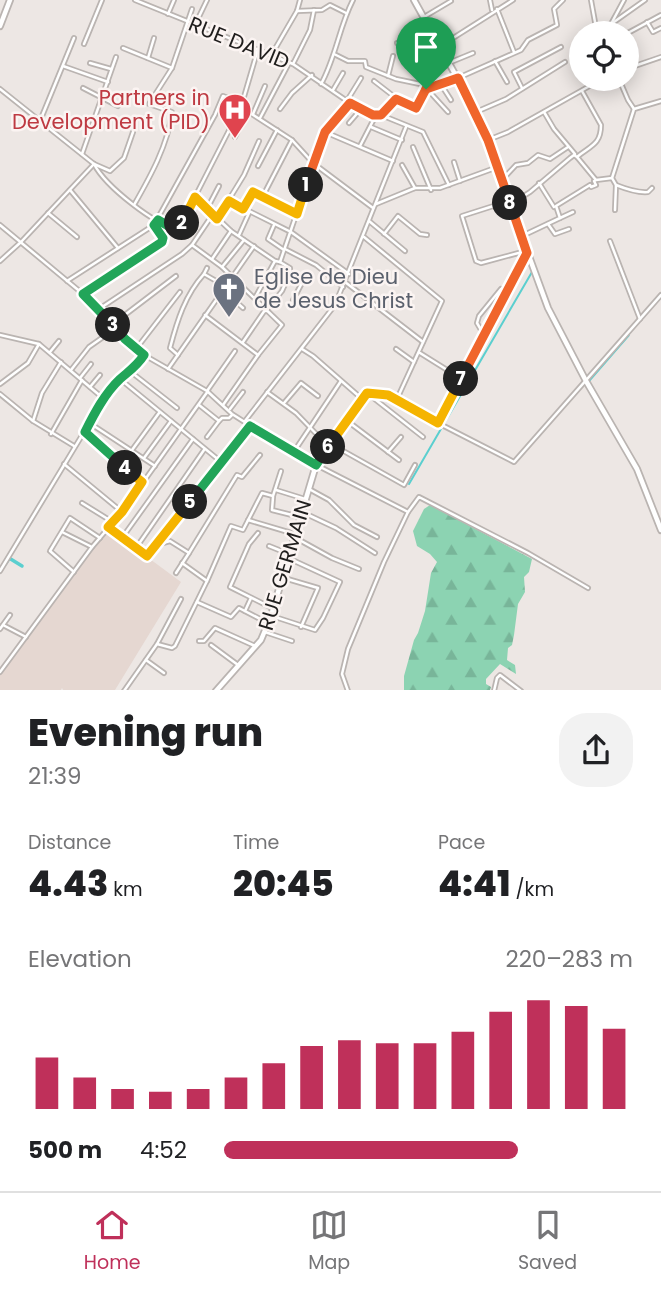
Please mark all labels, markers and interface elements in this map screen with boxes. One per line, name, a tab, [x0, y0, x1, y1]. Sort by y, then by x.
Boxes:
street label: RUE DAVID	[184, 9, 294, 76]
pin	[396, 17, 456, 89]
map controls	[569, 21, 639, 91]
button: locate	[569, 21, 639, 91]
icon: arrive	[407, 28, 445, 66]
place label: Partners in Development (PID)	[12, 83, 210, 136]
hospital icon: Partners in Development (PID)	[216, 91, 254, 140]
pin: 1	[288, 168, 324, 202]
text: 1	[302, 171, 309, 198]
pin: 8	[492, 186, 528, 220]
text: 8	[503, 189, 516, 216]
pin: 2	[164, 206, 200, 241]
text: 2	[176, 209, 187, 236]
place label: Eglise de Dieu de Jesus Christ	[254, 262, 413, 315]
church icon: Eglise de Dieu de Jesus Christ	[210, 270, 248, 319]
pin: 3	[96, 308, 130, 342]
text: 3	[107, 311, 118, 338]
pin: 7	[444, 362, 478, 396]
text: 7	[455, 365, 466, 392]
pin: 6	[310, 430, 346, 464]
text: 6	[321, 433, 334, 460]
pin: 4	[108, 450, 142, 486]
text: 4	[118, 454, 131, 481]
pin: 5	[172, 484, 208, 520]
text: 5	[183, 488, 196, 515]
street label: RUE GERMAIN	[251, 496, 318, 634]
text: Evening run	[28, 706, 263, 759]
button: share	[559, 713, 633, 787]
text: 21:39	[28, 760, 82, 792]
text: Distance	[28, 829, 111, 856]
text: Time	[233, 829, 279, 856]
text: Pace	[438, 829, 485, 856]
text: 4.43	[28, 859, 108, 908]
text: 20:45	[233, 859, 334, 908]
text: 4:41	[438, 859, 511, 908]
text: km	[108, 876, 143, 903]
text: /km	[511, 876, 554, 903]
text: Elevation	[28, 943, 132, 975]
text: 220–283 m	[505, 943, 633, 975]
text: 500 m	[28, 1134, 102, 1166]
text: 4:52	[140, 1134, 187, 1166]
tab: Home	[84, 1206, 141, 1277]
tab: Map	[308, 1206, 350, 1277]
tab: Saved	[518, 1206, 577, 1277]

